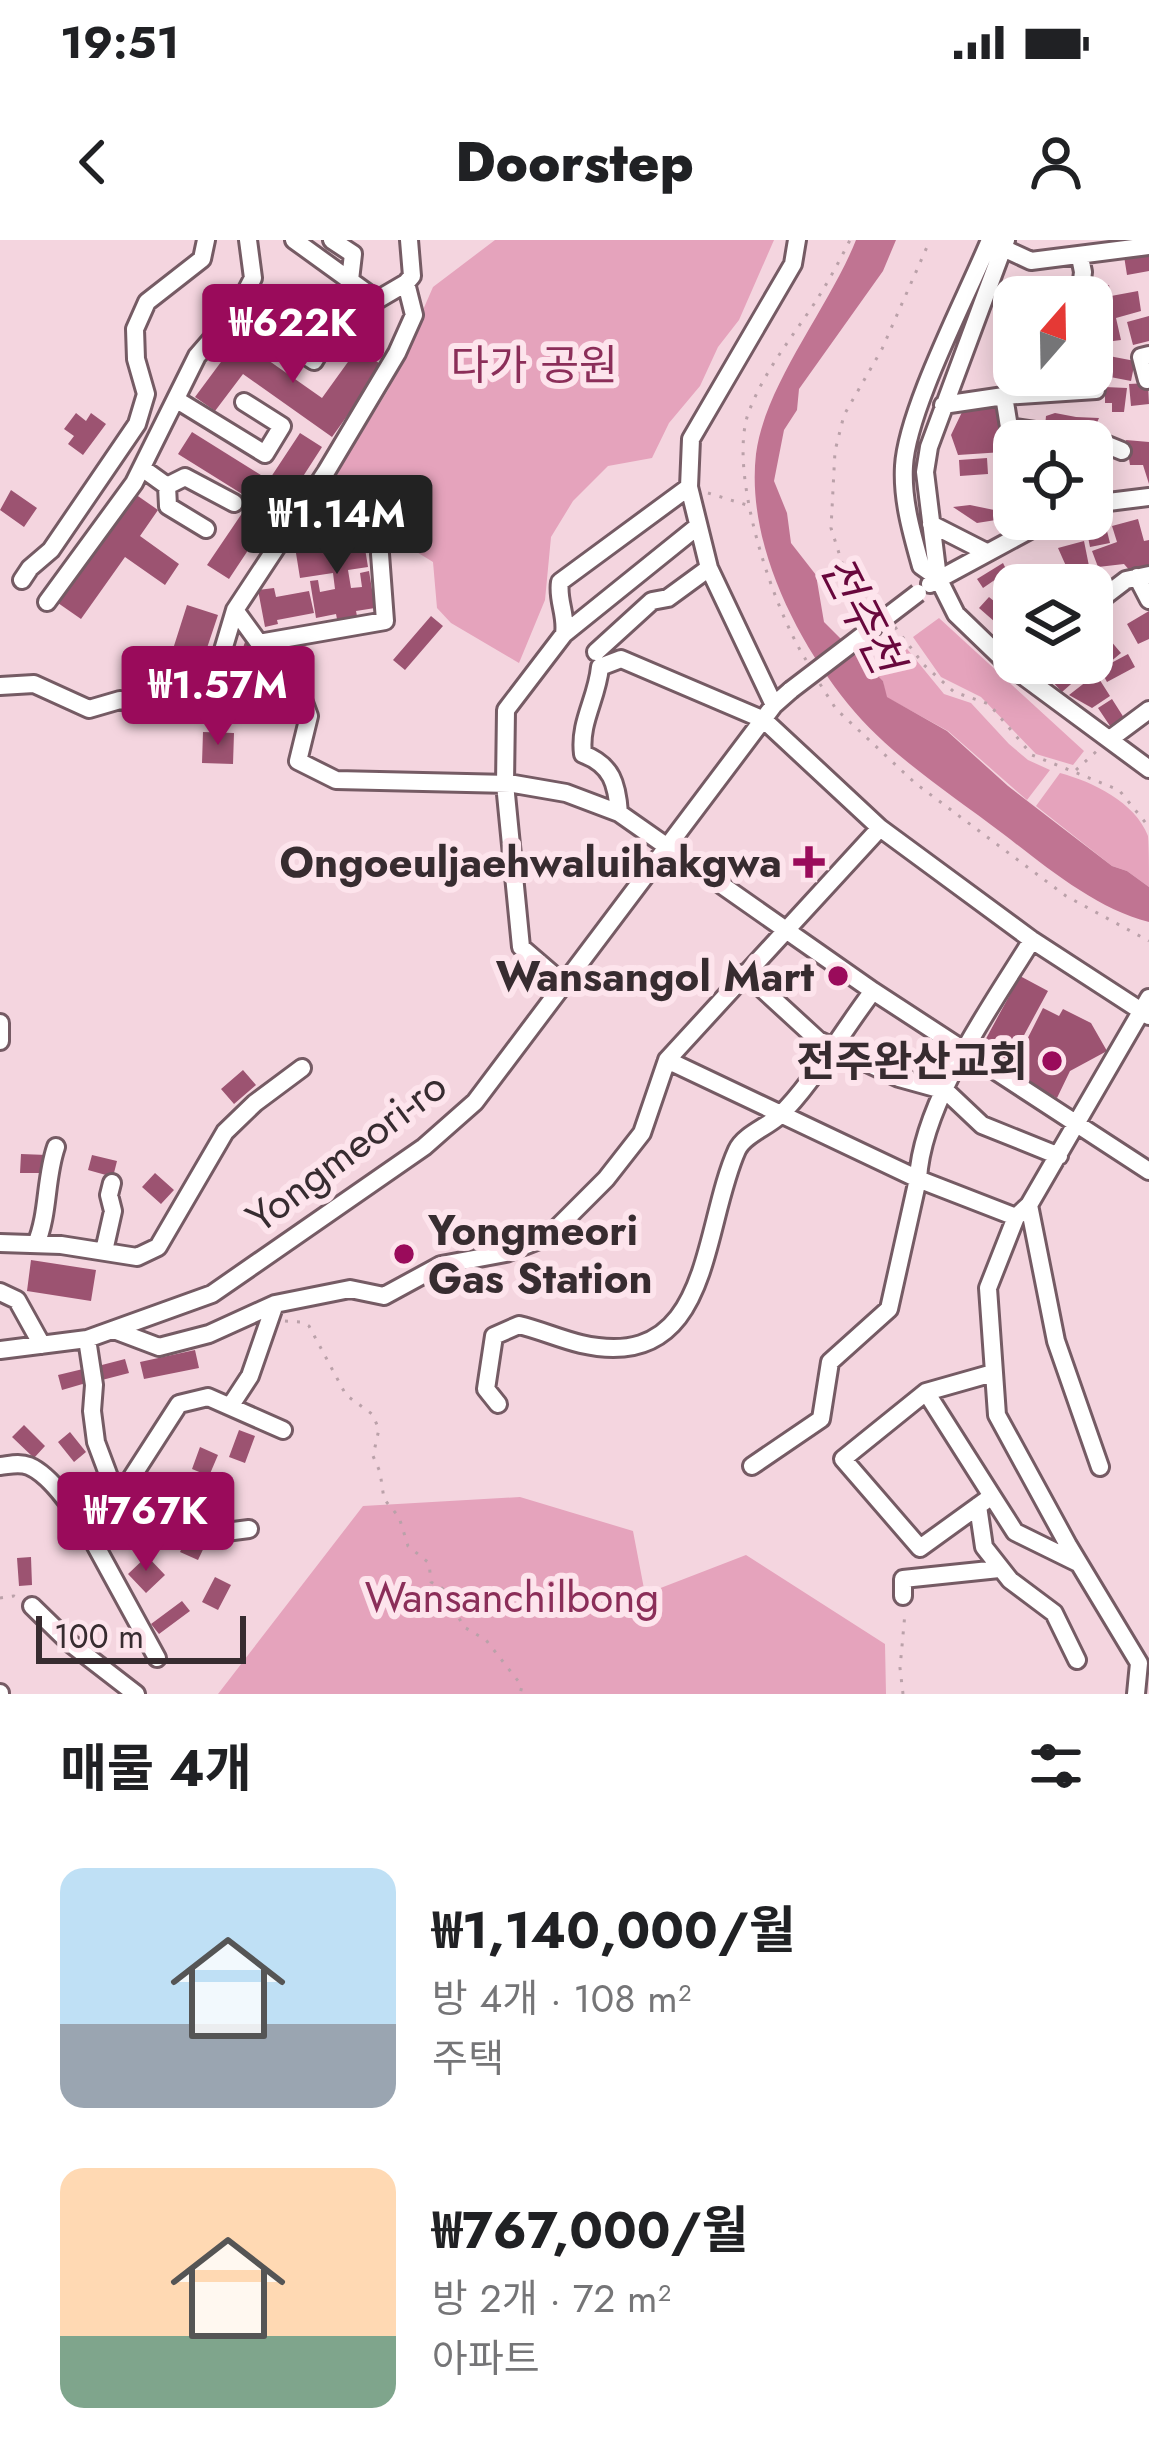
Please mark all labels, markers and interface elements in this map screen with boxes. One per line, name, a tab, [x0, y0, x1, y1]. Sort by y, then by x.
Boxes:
text: 19:51	[60, 10, 179, 75]
text: Doorstep	[455, 123, 694, 201]
icon: back	[60, 129, 126, 195]
icon: person	[1023, 129, 1089, 195]
north arrow	[993, 276, 1113, 396]
map controls	[993, 276, 1113, 684]
pin: ₩622K	[209, 284, 377, 386]
text: ₩622K	[229, 294, 357, 351]
park label: 다가 공원	[450, 335, 618, 396]
button: locate	[993, 420, 1113, 540]
pin: ₩1.14M	[239, 475, 435, 577]
text: ₩1.14M	[268, 485, 406, 542]
water label: 전주천	[804, 544, 921, 688]
button: layers	[993, 564, 1113, 684]
pin: ₩1.57M	[120, 646, 316, 748]
text: ₩1.57M	[149, 656, 287, 713]
place label: Ongoeuljaehwaluihakgwa	[280, 832, 782, 893]
marker: Ongoeuljaehwaluihakgwa	[793, 846, 825, 878]
place label: Wansangol Mart	[496, 946, 815, 1007]
marker: Wansangol Mart	[825, 963, 851, 989]
place label: 전주완산교회	[796, 1031, 1028, 1092]
marker: 전주완산교회	[1039, 1048, 1065, 1074]
street label: Yongmeori-ro	[234, 1056, 459, 1247]
place label: Yongmeori Gas Station	[427, 1200, 653, 1309]
marker: Yongmeori Gas Station	[391, 1241, 417, 1267]
pin: ₩767K	[62, 1472, 230, 1574]
text: ₩767K	[84, 1482, 208, 1539]
park label: Wansanchilbong	[365, 1567, 659, 1628]
scale bar	[36, 1610, 246, 1663]
text: 100 m	[54, 1613, 144, 1660]
text: 매물 4개	[60, 1731, 252, 1805]
icon: filters	[1023, 1733, 1089, 1799]
text: ₩1,140,000/월	[432, 1893, 796, 1967]
icon: home	[156, 1916, 300, 2060]
text: 방 4개 · 108 m²	[432, 1970, 691, 2027]
text: 주택	[432, 2030, 504, 2087]
text: ₩767,000/월	[432, 2193, 748, 2267]
icon: home	[156, 2216, 300, 2360]
text: 방 2개 · 72 m²	[432, 2270, 671, 2327]
text: 아파트	[432, 2330, 540, 2387]

